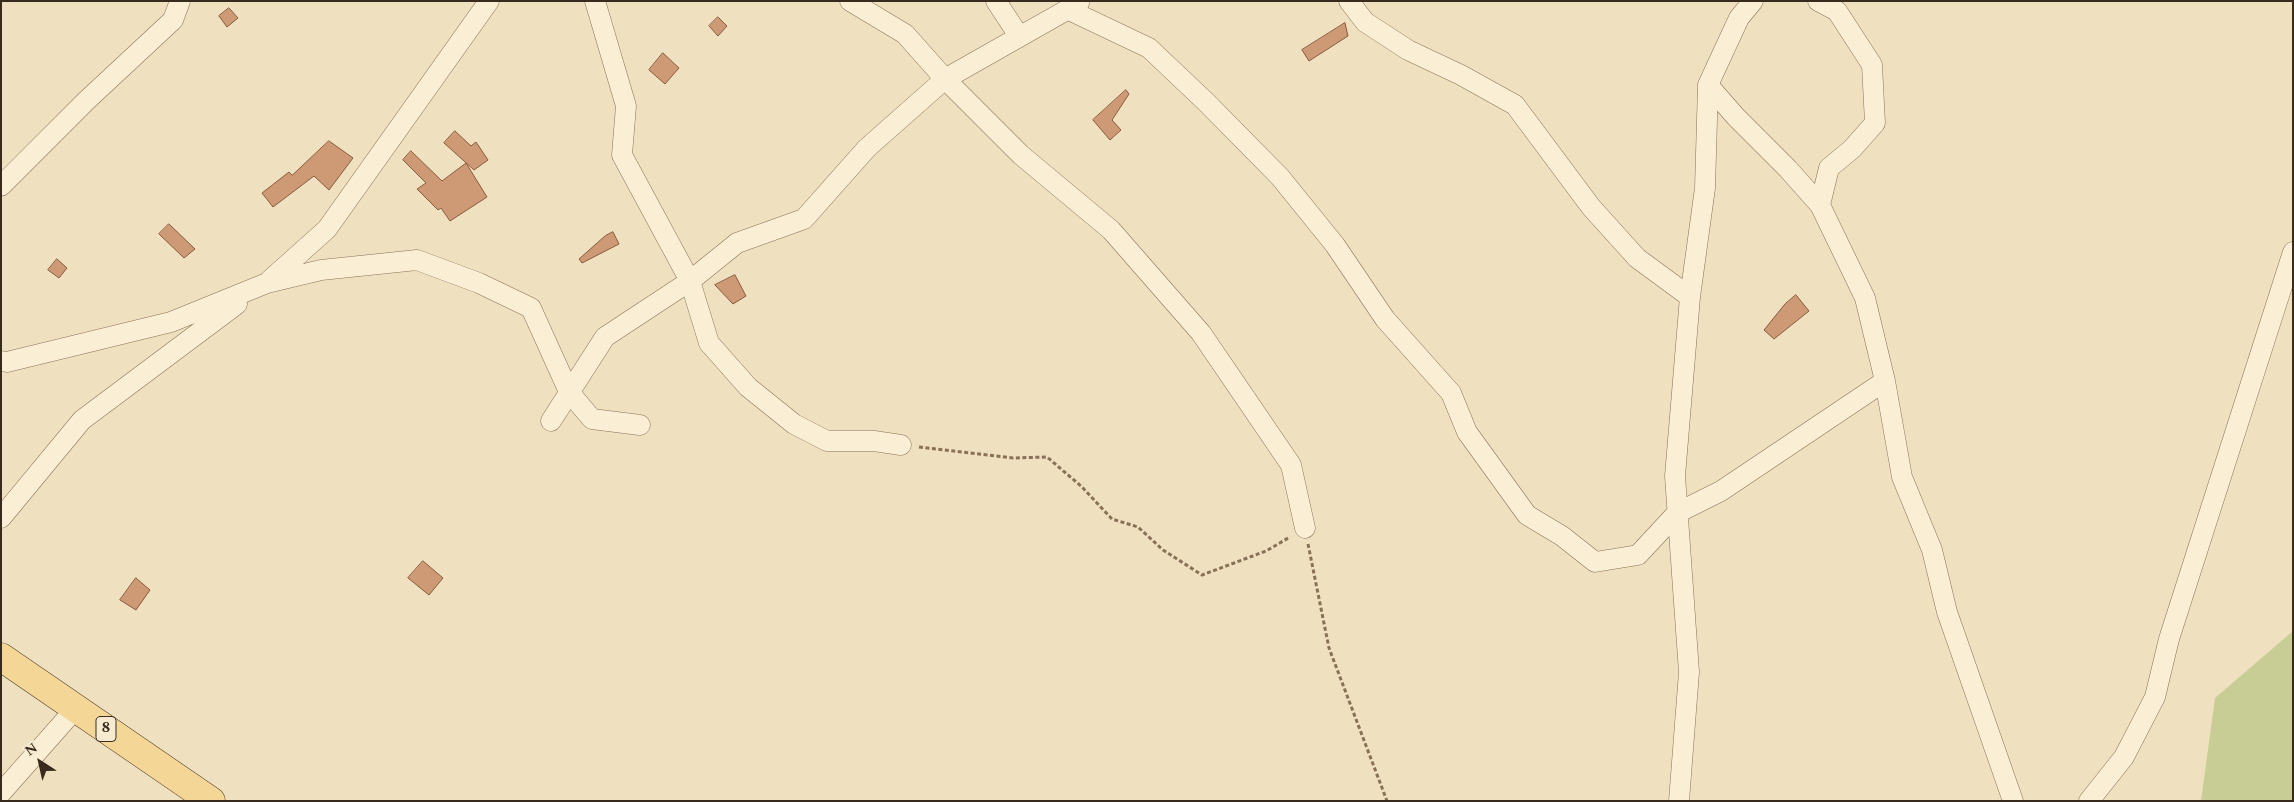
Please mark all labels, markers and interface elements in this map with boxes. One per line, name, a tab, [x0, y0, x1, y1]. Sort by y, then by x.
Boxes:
road number: 8	[96, 716, 116, 742]
north arrow	[15, 737, 65, 787]
text: N	[20, 737, 42, 761]

